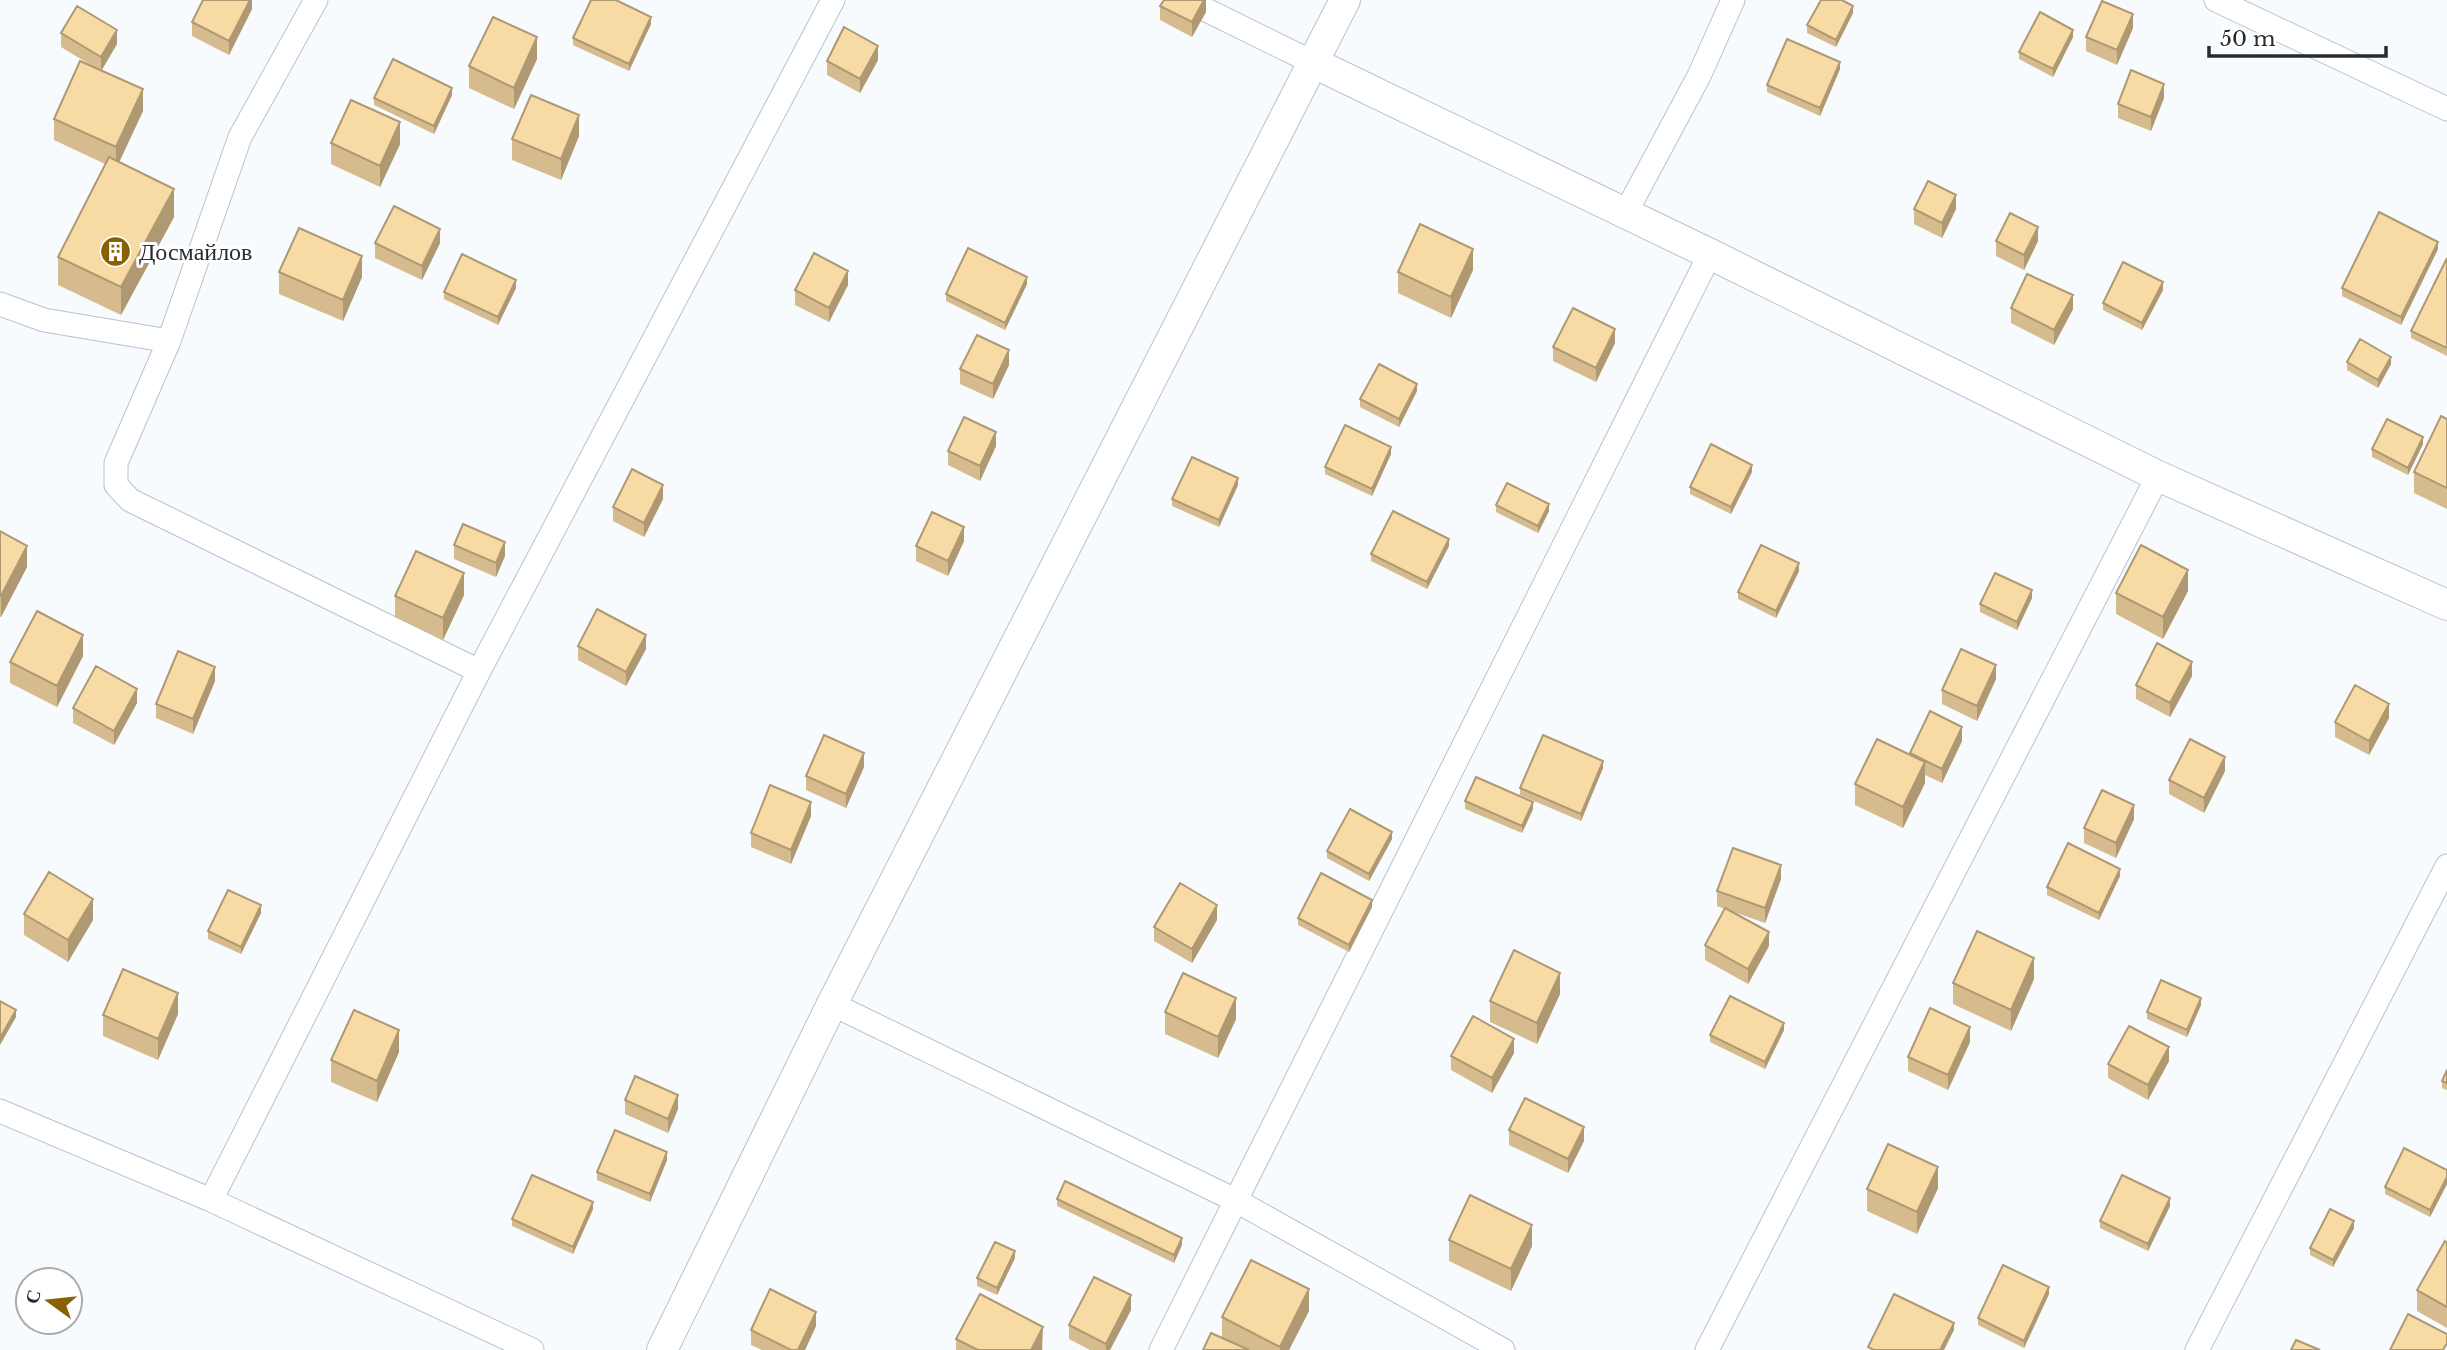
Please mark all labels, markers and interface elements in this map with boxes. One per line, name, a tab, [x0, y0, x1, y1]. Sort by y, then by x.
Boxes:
scale bar	[2209, 14, 2386, 58]
text: 50 m	[2220, 26, 2276, 52]
building icon: Досмайлов	[99, 234, 133, 268]
place label: Досмайлов	[139, 237, 252, 266]
north arrow	[14, 1266, 84, 1336]
text: С	[20, 1287, 46, 1306]

